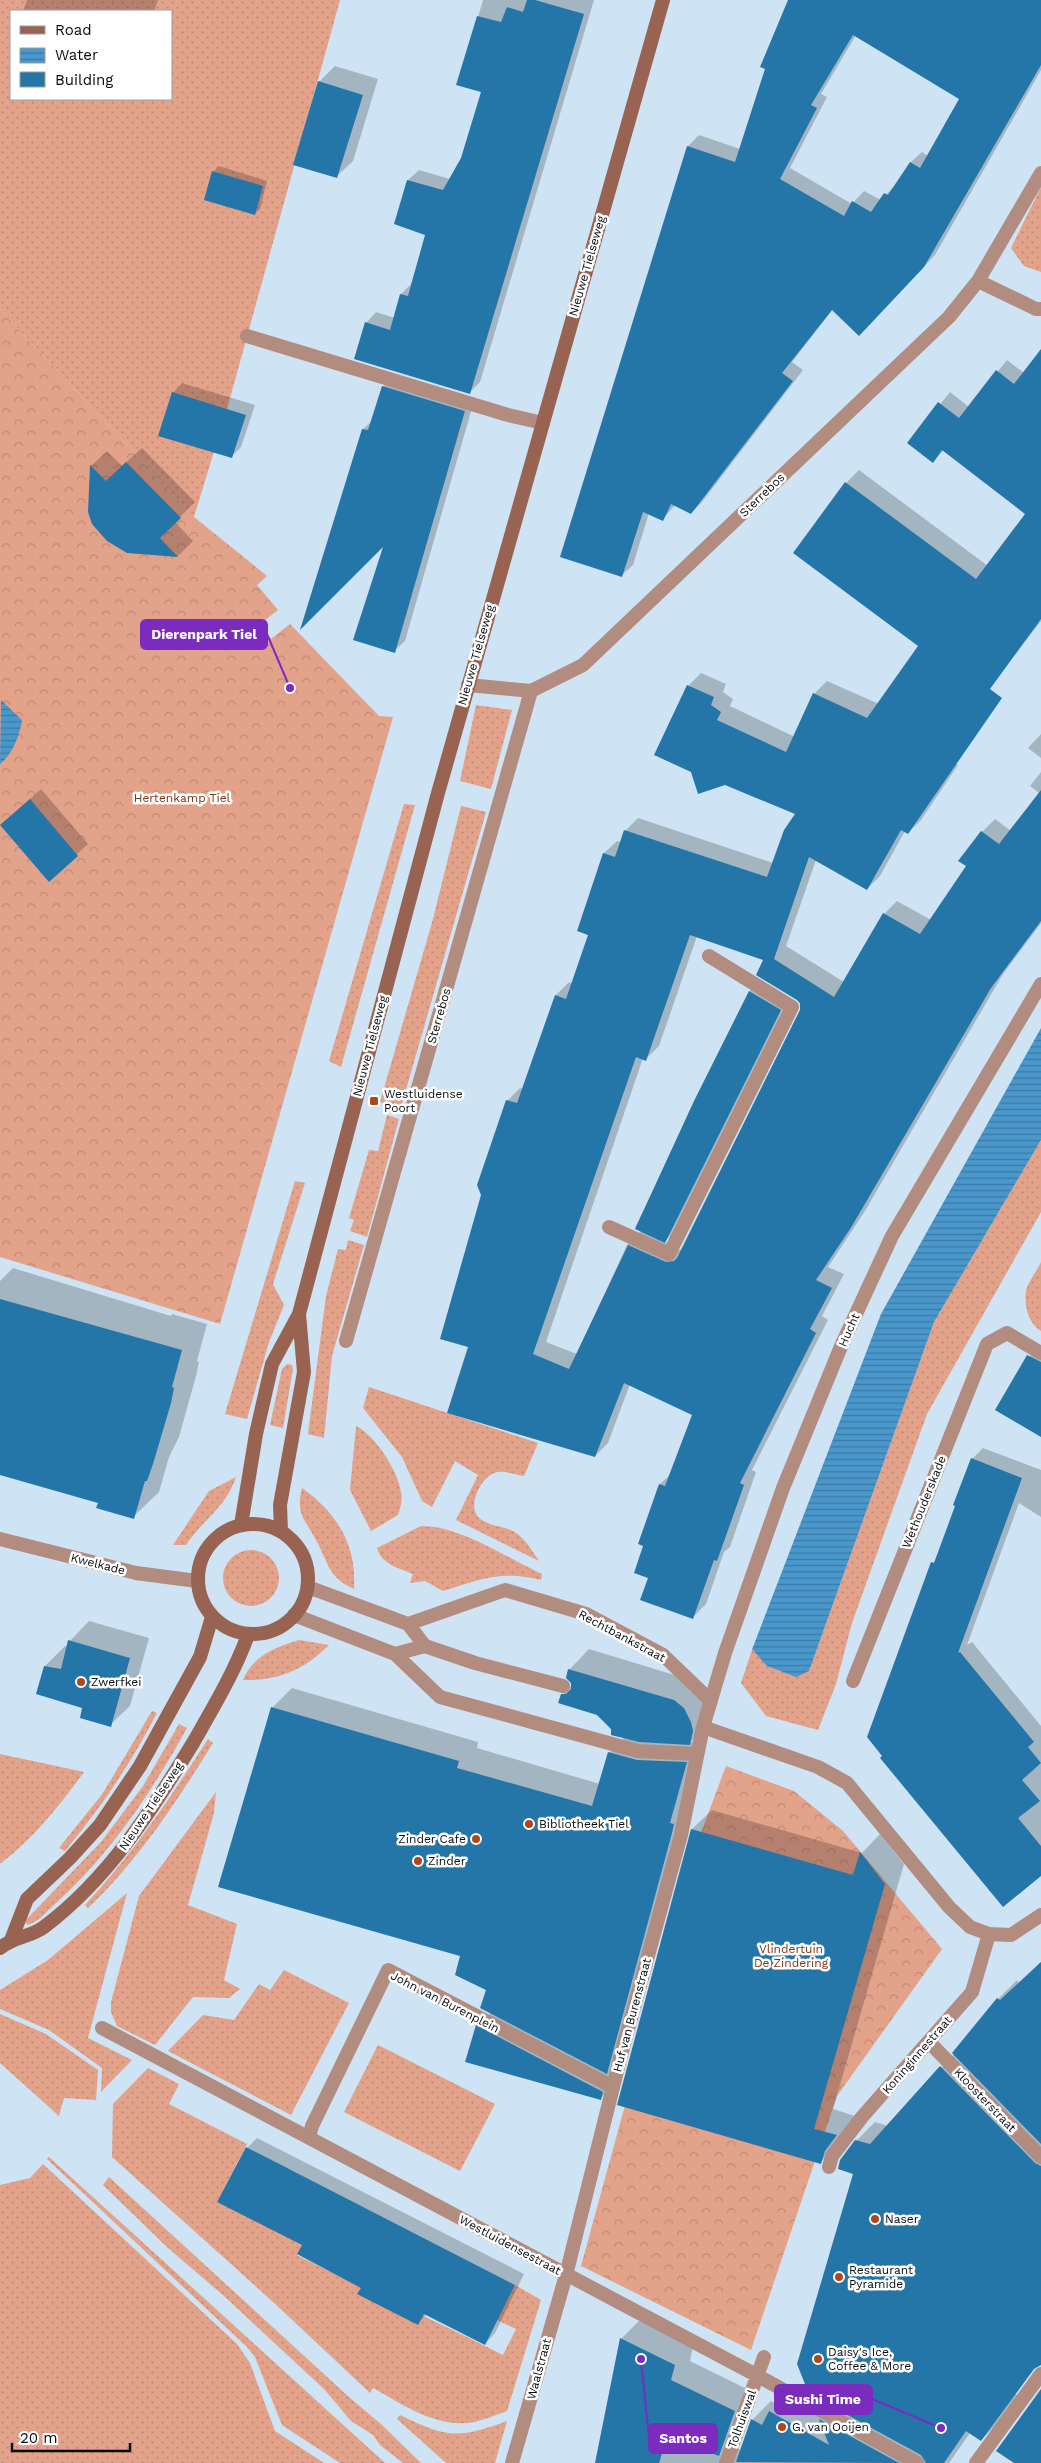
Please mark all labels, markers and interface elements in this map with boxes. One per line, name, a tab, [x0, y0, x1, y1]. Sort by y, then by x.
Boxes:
legend	[10, 10, 172, 100]
text: Road	[55, 21, 92, 39]
text: Water	[55, 46, 98, 64]
text: Building	[55, 71, 113, 89]
street label: Nieuwe Tielseweg	[566, 214, 608, 318]
street label: Sterrebos	[737, 470, 787, 520]
street label: Nieuwe Tielseweg	[455, 603, 497, 707]
callout: Dierenpark Tiel	[141, 620, 267, 649]
text: Dierenpark Tiel	[151, 626, 257, 642]
park label: Hertenkamp Tiel	[134, 791, 231, 805]
street label: Sterrebos	[424, 987, 454, 1045]
street label: Nieuwe Tielseweg	[350, 993, 390, 1098]
place label: Westluidense Poort	[384, 1087, 463, 1115]
marker: Westluidense Poort	[368, 1095, 380, 1107]
street label: Hucht	[835, 1311, 863, 1349]
street label: Wethouderskade	[899, 1454, 949, 1550]
street label: Kwelkade	[69, 1550, 127, 1578]
street label: Rechtbankstraat	[576, 1607, 668, 1665]
place label: Zwerfkei	[91, 1675, 141, 1689]
marker: Zwerfkei	[75, 1676, 87, 1688]
street label: Nieuwe Tielseweg	[116, 1758, 186, 1853]
place label: Bibliotheek Tiel	[539, 1817, 629, 1831]
marker: Bibliotheek Tiel	[523, 1818, 535, 1830]
place label: Zinder Cafe	[398, 1832, 466, 1846]
marker: Zinder Cafe	[470, 1833, 482, 1845]
place label: Zinder	[428, 1854, 466, 1868]
marker: Zinder	[412, 1855, 424, 1867]
park label: Vlindertuin De Zindering	[754, 1942, 829, 1970]
street label: Huf van Burenstraat	[610, 1957, 654, 2073]
street label: John van Burenplein	[388, 1969, 502, 2035]
street label: Koninginnestraat	[879, 2013, 955, 2097]
street label: Kloosterstraat	[951, 2065, 1019, 2135]
street label: Westluidensestraat	[457, 2212, 563, 2278]
place label: Naser	[885, 2212, 919, 2226]
marker: Naser	[869, 2213, 881, 2225]
place label: Restaurant Pyramide	[849, 2263, 913, 2291]
marker: Restaurant Pyramide	[833, 2271, 845, 2283]
street label: Waalstraat	[524, 2337, 554, 2401]
place label: Daisy's Ice, Coffee & More	[828, 2345, 911, 2373]
marker: Daisy's Ice, Coffee & More	[812, 2353, 824, 2365]
callout: Sushi Time	[775, 2385, 872, 2414]
street label: Tolhuiswal	[725, 2388, 759, 2450]
text: Sushi Time	[785, 2391, 861, 2407]
scale bar	[12, 2420, 130, 2452]
place label: G. van Ooijen	[792, 2420, 869, 2434]
marker: G. van Ooijen	[776, 2421, 788, 2433]
callout: Santos	[649, 2424, 717, 2453]
text: 20 m	[20, 2429, 58, 2447]
text: Santos	[659, 2430, 707, 2446]

